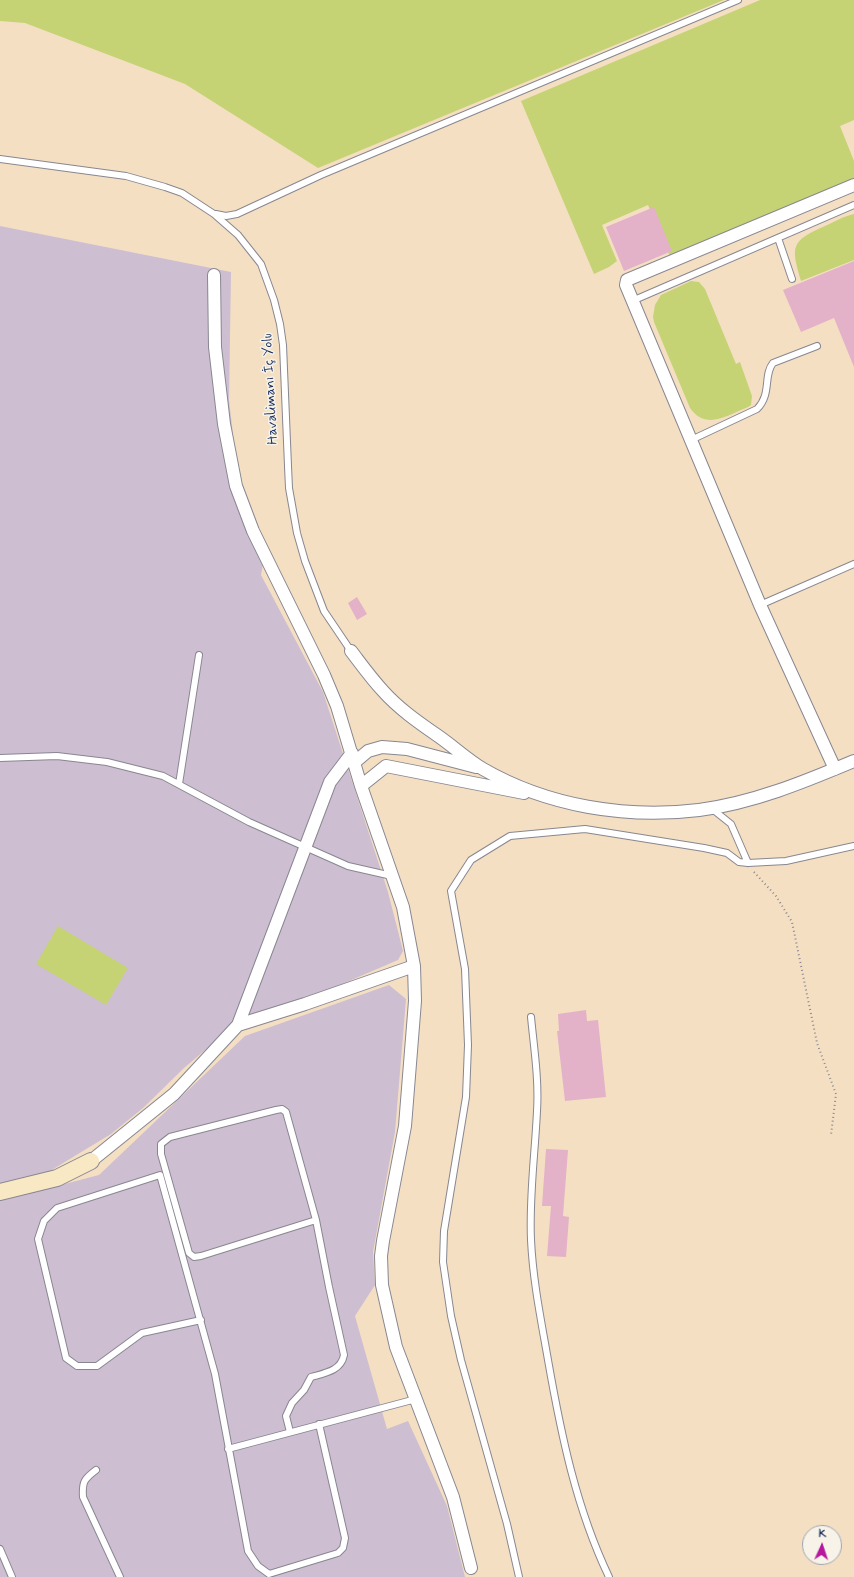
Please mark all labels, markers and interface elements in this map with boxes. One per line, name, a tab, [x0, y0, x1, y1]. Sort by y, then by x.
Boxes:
street label: Havalimanı İç Yolu	[260, 333, 282, 445]
north arrow	[802, 1525, 842, 1565]
text: K	[818, 1527, 827, 1541]

